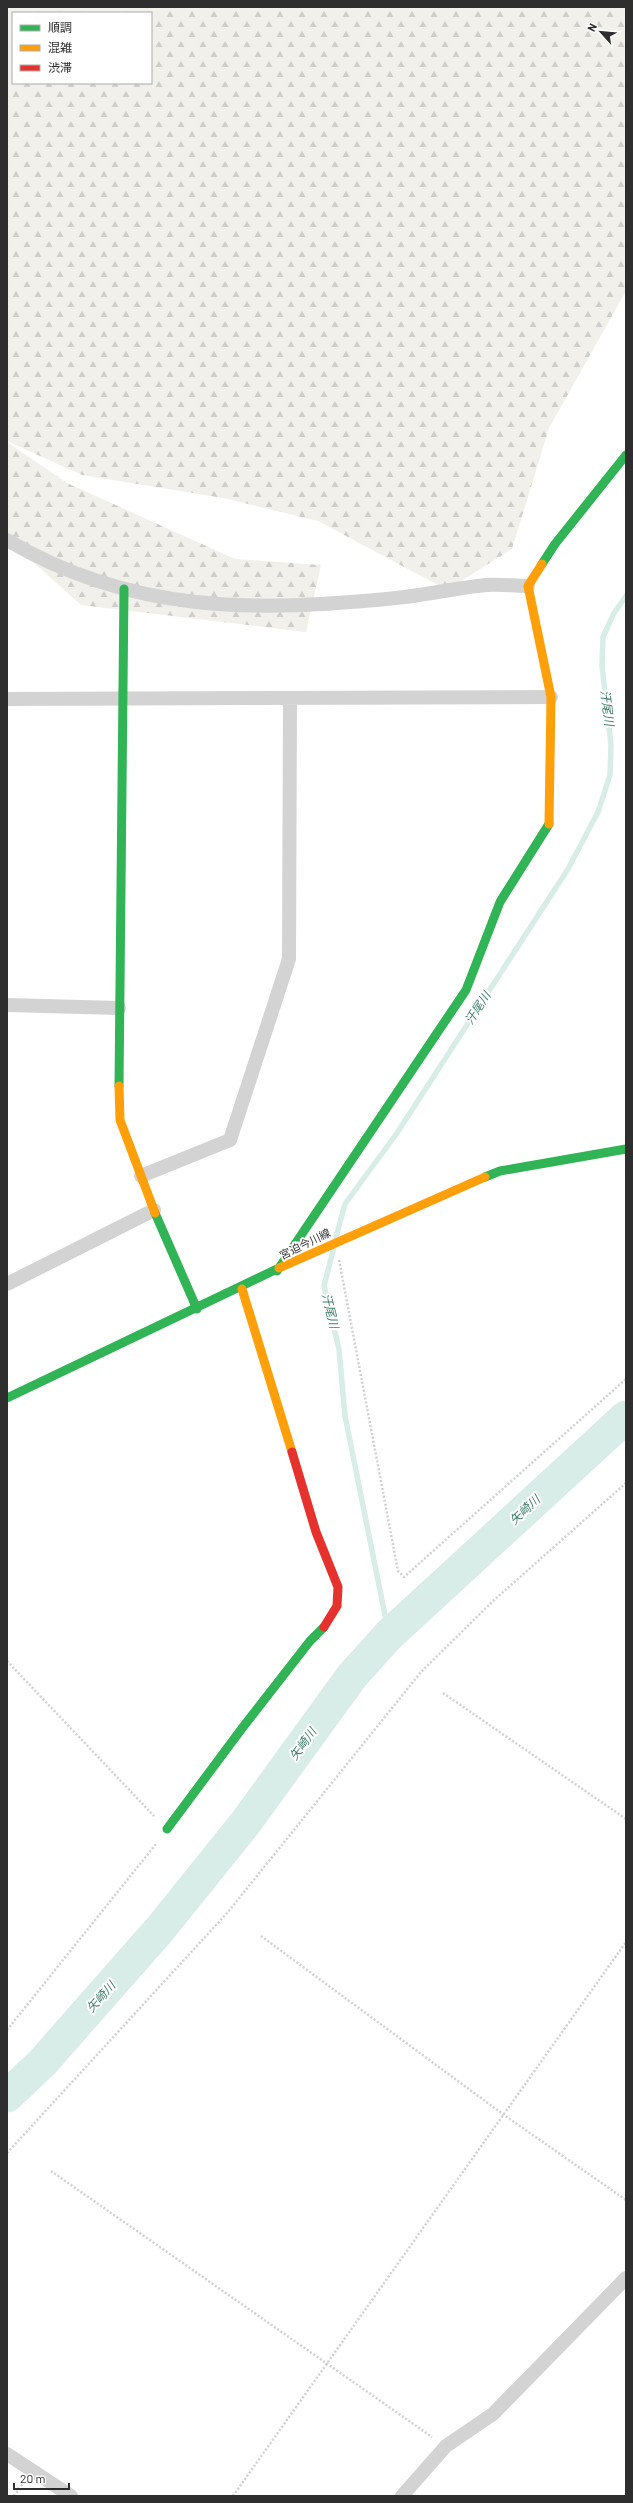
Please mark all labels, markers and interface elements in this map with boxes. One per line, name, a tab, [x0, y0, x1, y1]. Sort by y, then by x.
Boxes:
legend	[12, 12, 152, 84]
north arrow	[581, 12, 621, 52]
text: 順調	[48, 20, 72, 34]
text: N	[584, 21, 599, 33]
text: 混雑	[48, 40, 72, 54]
text: 渋滞	[48, 60, 72, 74]
water label: 汗尾川	[599, 689, 617, 729]
water label: 汗尾川	[461, 987, 494, 1026]
street label: 宮迫今川線	[277, 1226, 332, 1261]
water label: 汗尾川	[320, 1292, 343, 1332]
water label: 矢崎川	[506, 1491, 544, 1527]
water label: 矢崎川	[286, 1723, 320, 1762]
water label: 矢崎川	[83, 1977, 119, 2014]
scale bar	[14, 2465, 69, 2491]
text: 20 m	[20, 2471, 46, 2485]

